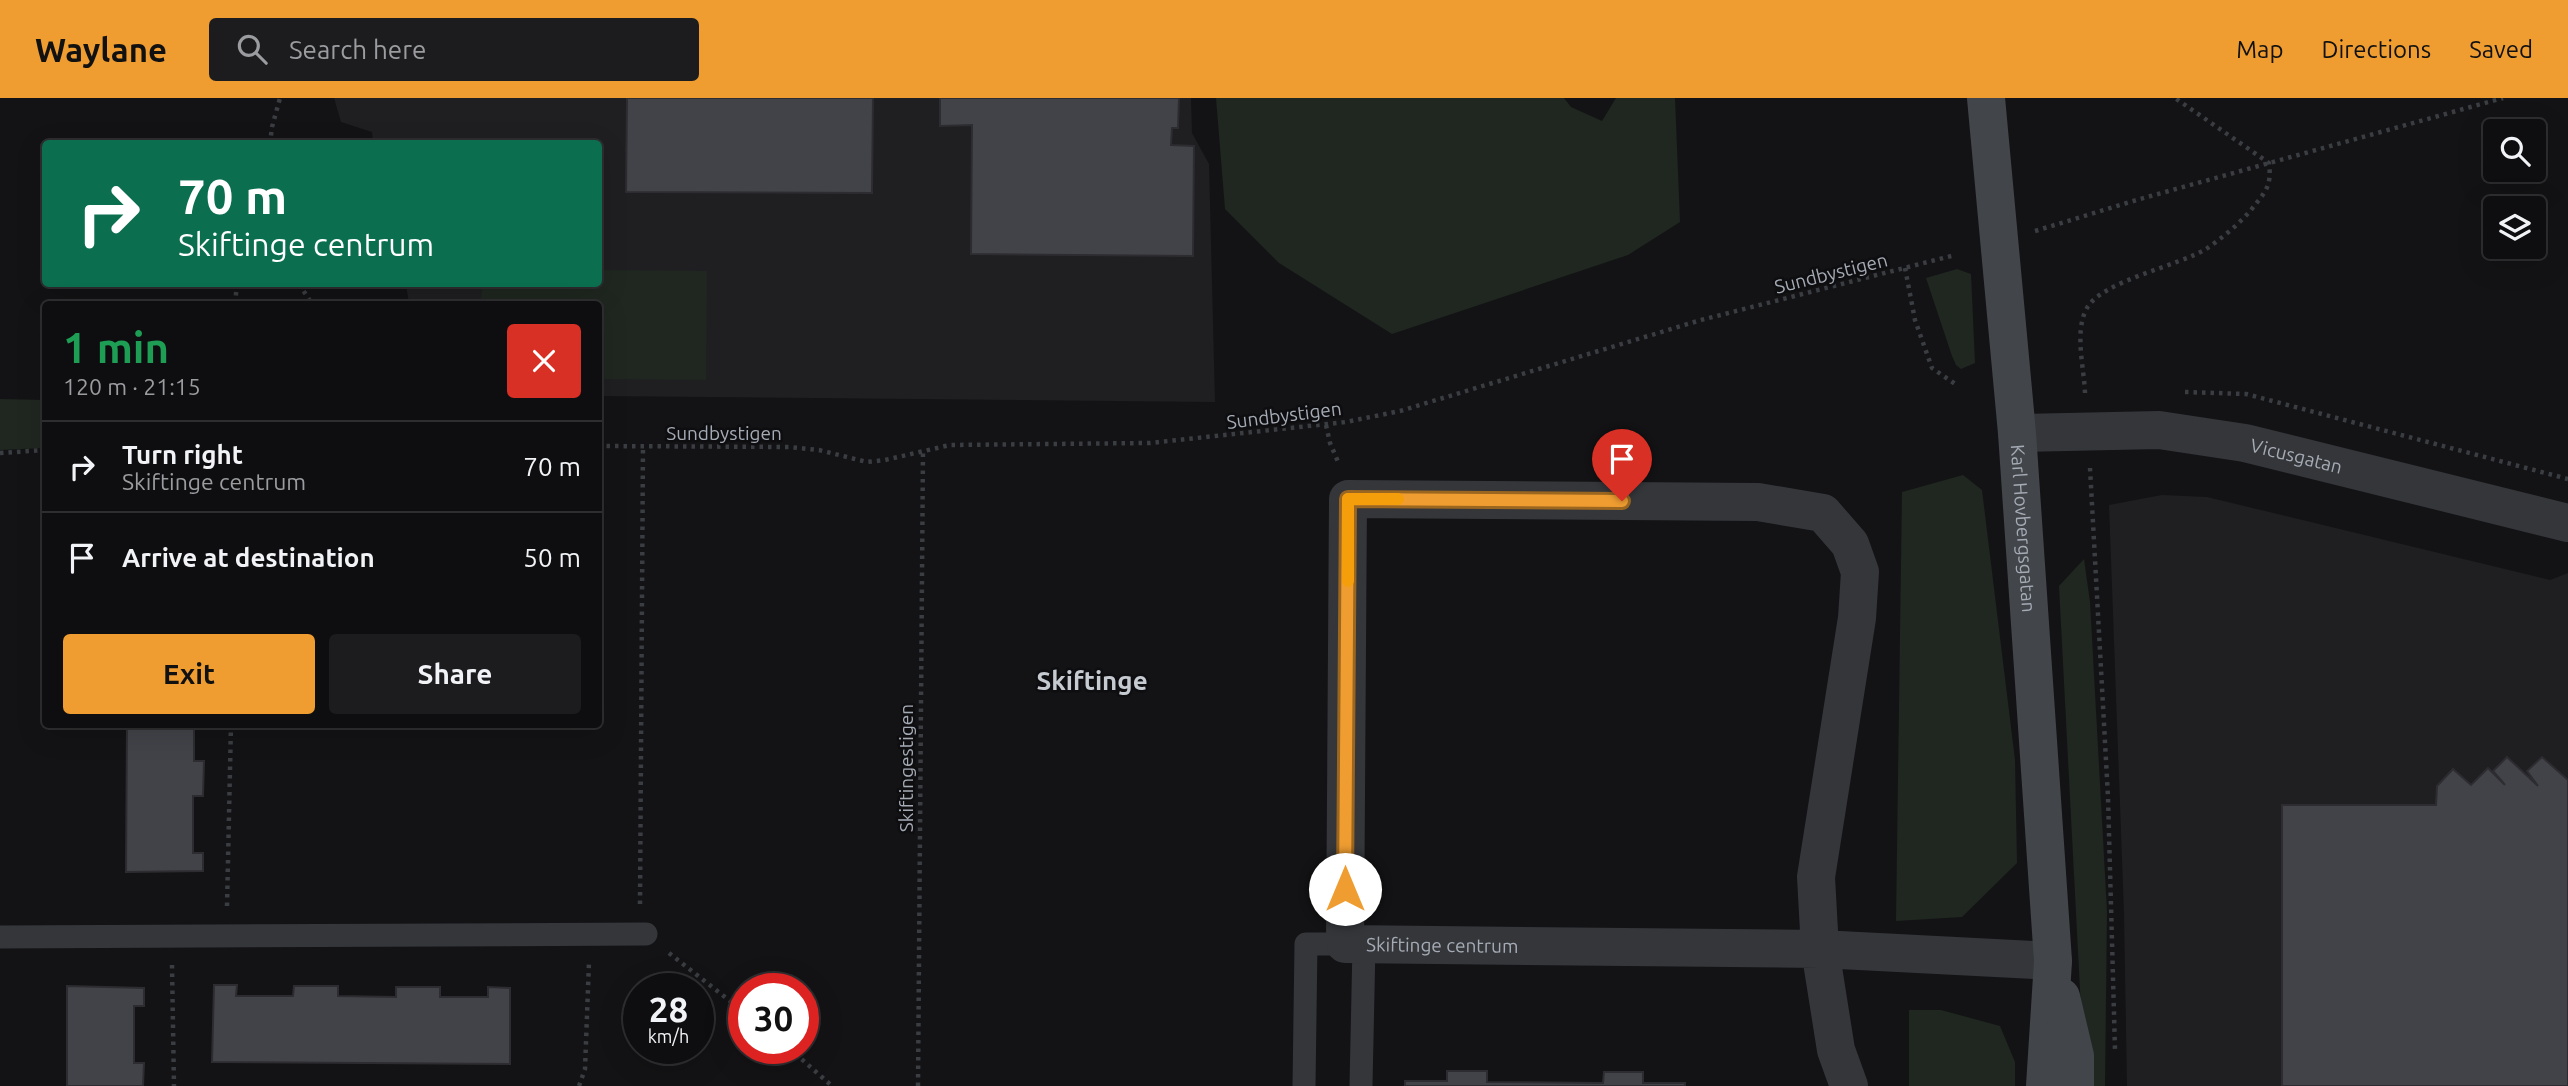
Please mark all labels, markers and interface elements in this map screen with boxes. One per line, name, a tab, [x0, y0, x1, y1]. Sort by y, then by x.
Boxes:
search box	[209, 18, 699, 81]
icon: search	[233, 30, 271, 68]
text: Waylane	[35, 31, 167, 68]
text: Search here	[289, 35, 426, 64]
text: Map	[2236, 36, 2283, 63]
text: Directions	[2321, 36, 2431, 63]
text: Saved	[2469, 36, 2533, 63]
map controls	[2483, 119, 2546, 259]
button: search	[2483, 119, 2546, 182]
icon: right	[63, 168, 154, 259]
text: 70 m	[178, 168, 287, 223]
button: layers	[2483, 196, 2546, 259]
text: Skiftinge centrum	[178, 226, 434, 262]
street label: Sundbystigen	[1772, 248, 1890, 298]
text: 1 min	[63, 324, 169, 371]
button: close	[507, 324, 581, 398]
text: 120 m · 21:15	[63, 374, 201, 399]
street label: Sundbystigen	[1225, 397, 1343, 433]
street label: Sundbystigen	[666, 422, 782, 444]
pin	[1592, 429, 1652, 501]
street label: Vicusgatan	[2248, 434, 2345, 478]
text: Turn right	[122, 440, 243, 469]
icon: arrive	[1603, 440, 1641, 478]
street label: Karl Hovbergsgatan	[2007, 444, 2040, 613]
icon: right	[63, 448, 101, 486]
text: 70 m	[523, 452, 581, 481]
text: Skiftinge centrum	[122, 469, 306, 494]
icon: arrive	[63, 539, 101, 577]
text: Arrive at destination	[122, 543, 375, 572]
text: 50 m	[523, 543, 581, 572]
button: Exit	[63, 634, 315, 714]
button: Share	[329, 634, 581, 714]
district label: Skiftinge	[1036, 666, 1148, 695]
street label: Skiftingestigen	[895, 704, 917, 832]
position arrow	[1308, 852, 1382, 926]
street label: Skiftinge centrum	[1366, 933, 1518, 957]
speed limit sign: 30	[728, 973, 819, 1064]
text: 28	[649, 989, 688, 1029]
text: km/h	[648, 1026, 689, 1046]

